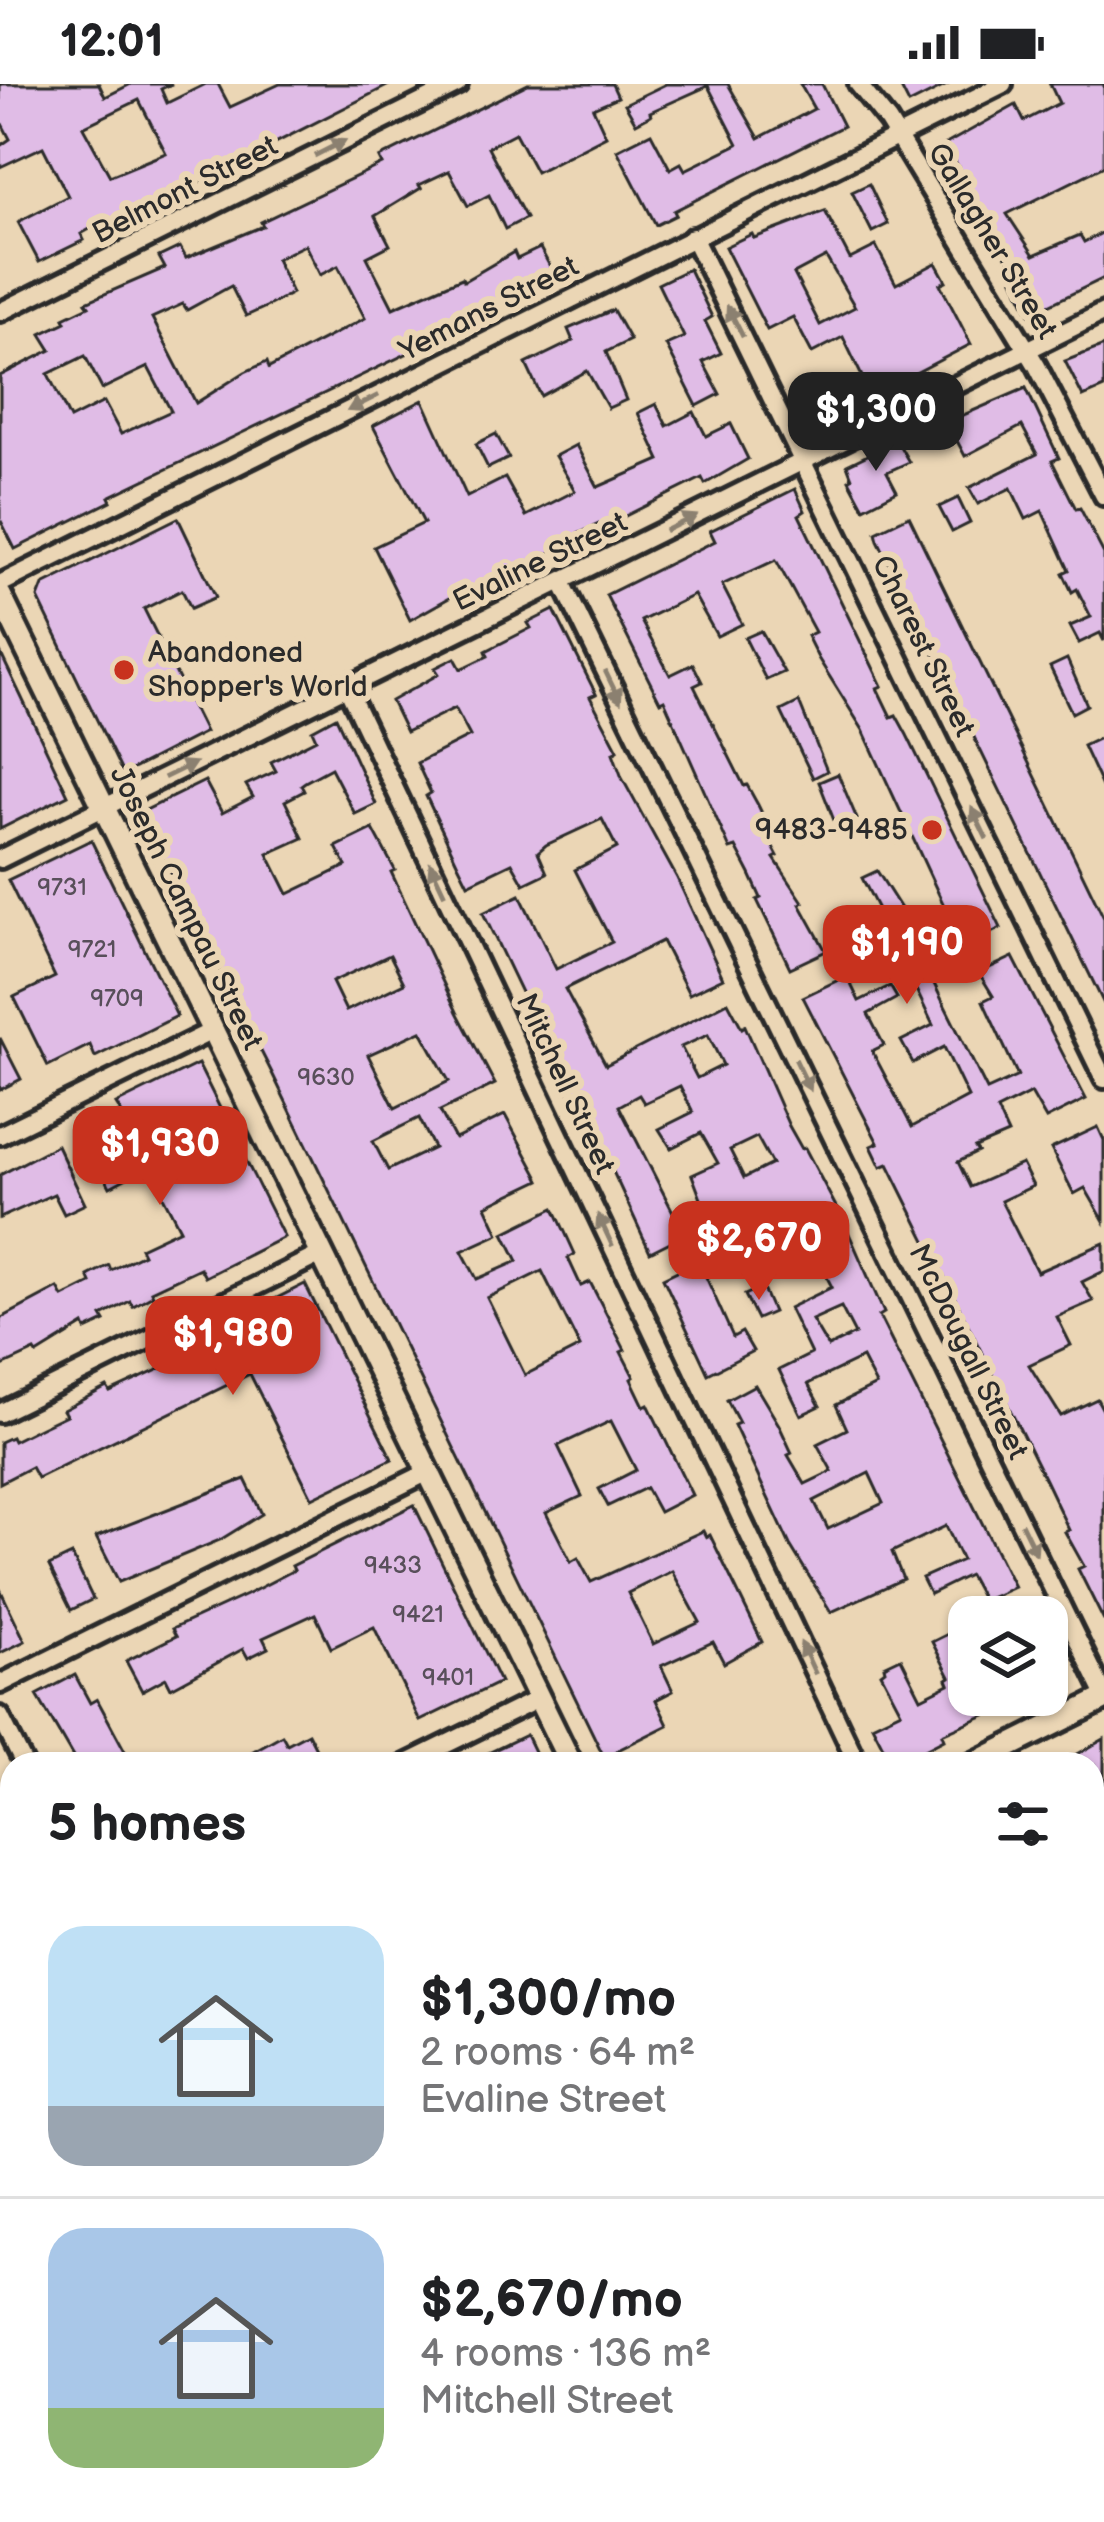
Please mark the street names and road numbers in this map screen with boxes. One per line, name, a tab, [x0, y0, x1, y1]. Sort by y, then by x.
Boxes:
street label: Belmont Street	[86, 128, 284, 252]
street label: Gallagher Street	[919, 137, 1065, 345]
street label: Yemans Street	[393, 248, 585, 370]
street label: Evaline Street	[447, 504, 633, 620]
street label: Charest Street	[864, 550, 982, 742]
street label: Joseph Campau Street	[102, 760, 270, 1056]
street label: Mitchell Street	[508, 988, 622, 1180]
street label: McDougall Street	[900, 1239, 1036, 1465]

